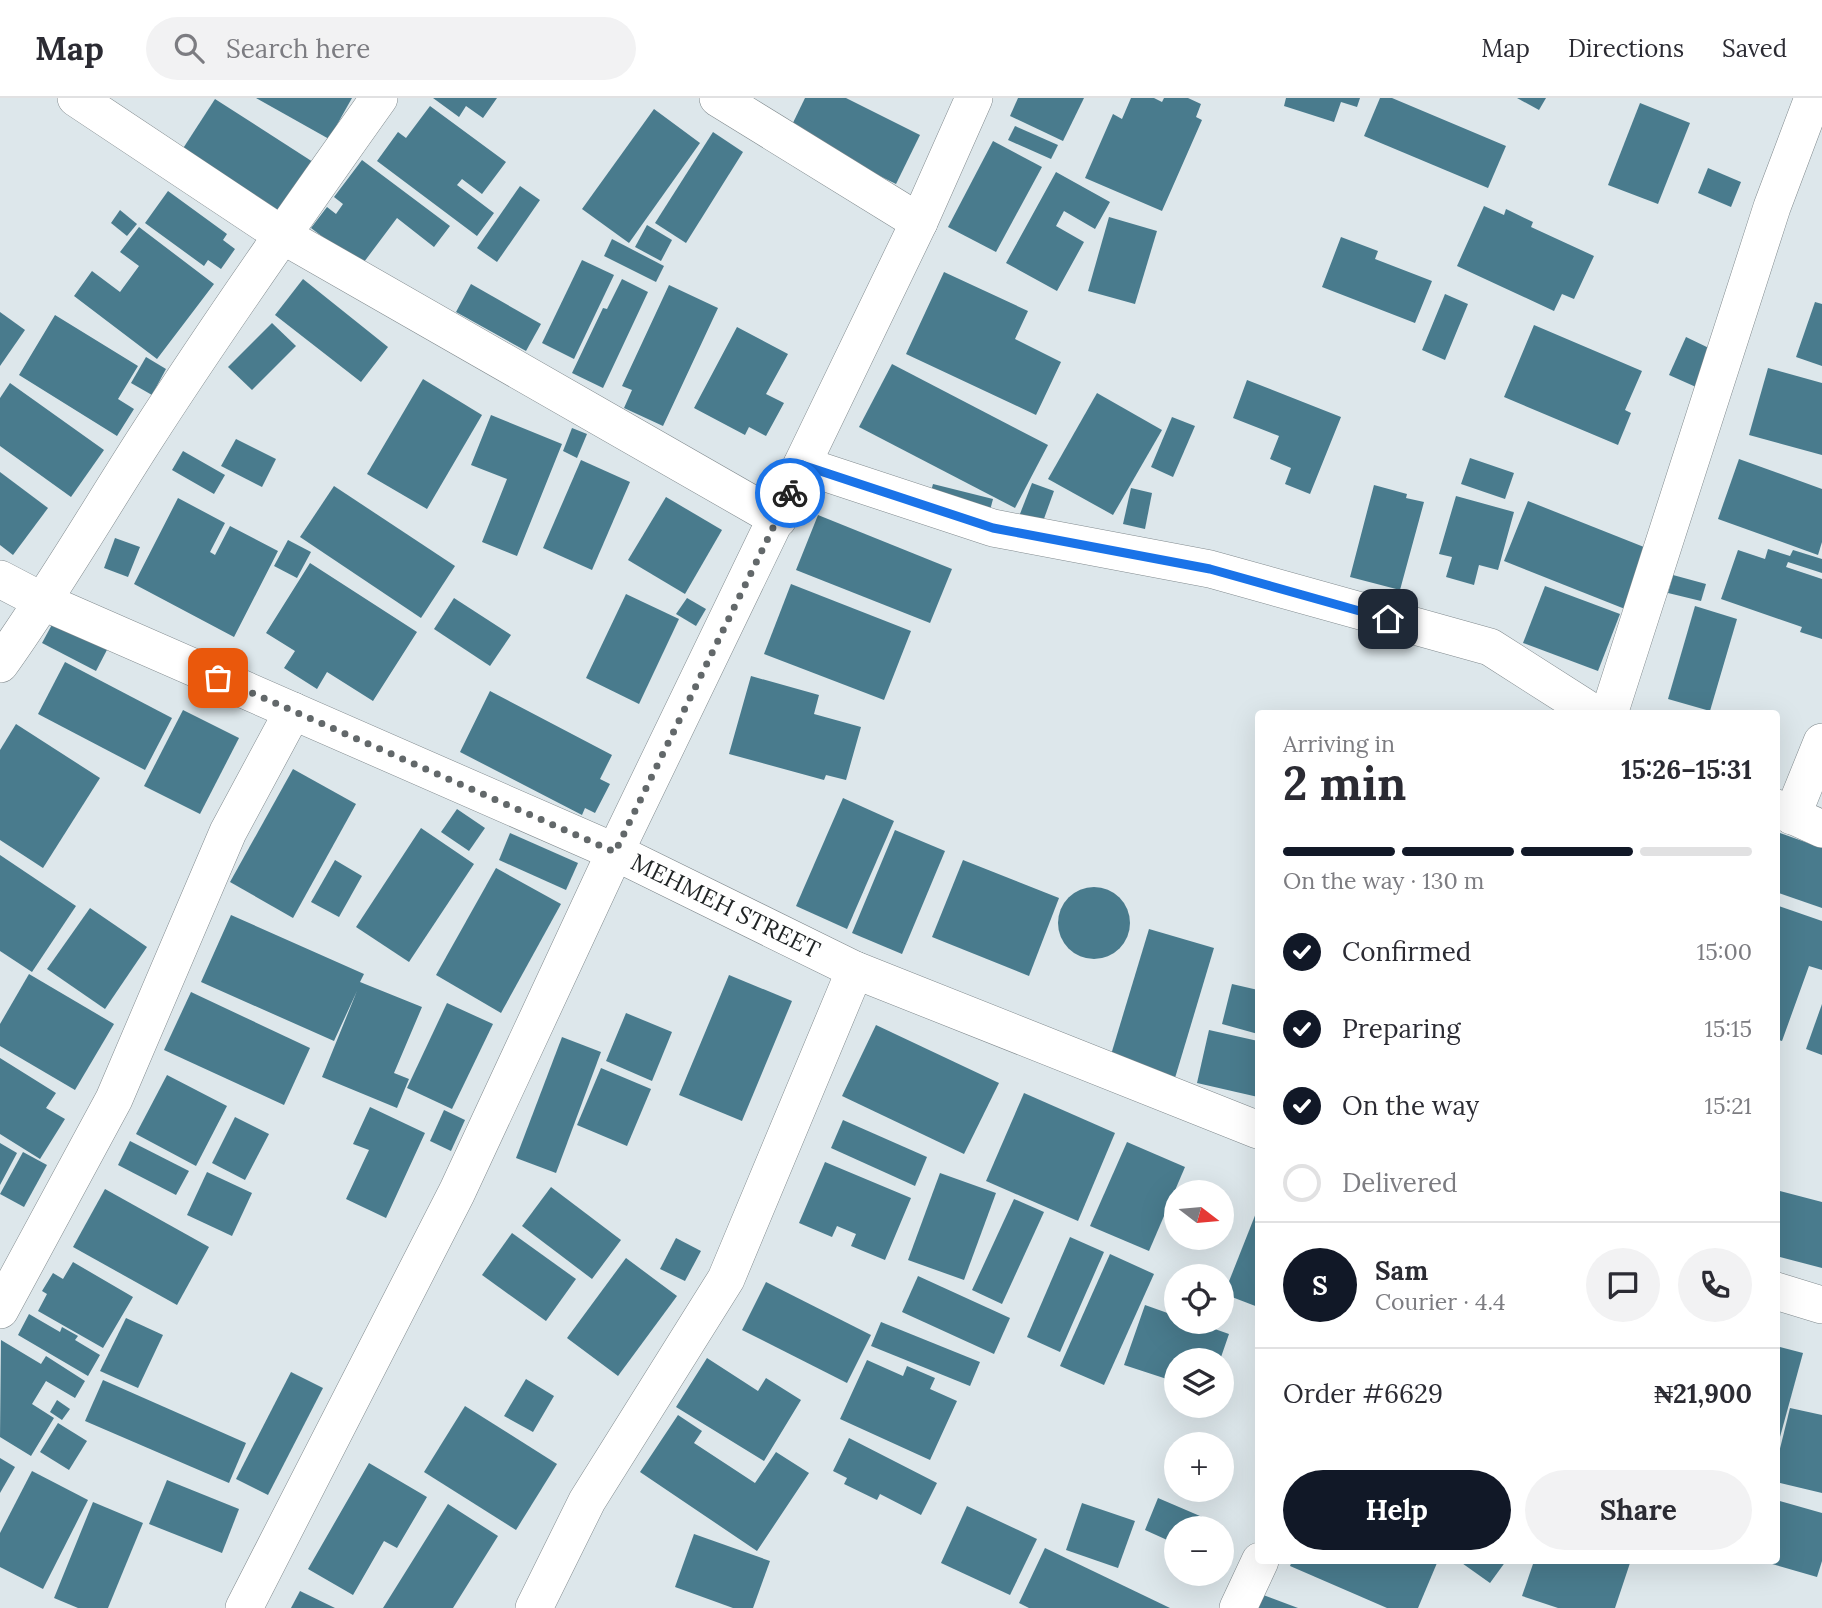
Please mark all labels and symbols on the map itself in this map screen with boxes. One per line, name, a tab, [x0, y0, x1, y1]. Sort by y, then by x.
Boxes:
courier	[755, 458, 825, 528]
pin	[1358, 589, 1418, 649]
pin	[188, 648, 248, 708]
street label: MEHMEH STREET	[626, 846, 825, 965]
north arrow	[1164, 1180, 1234, 1250]

